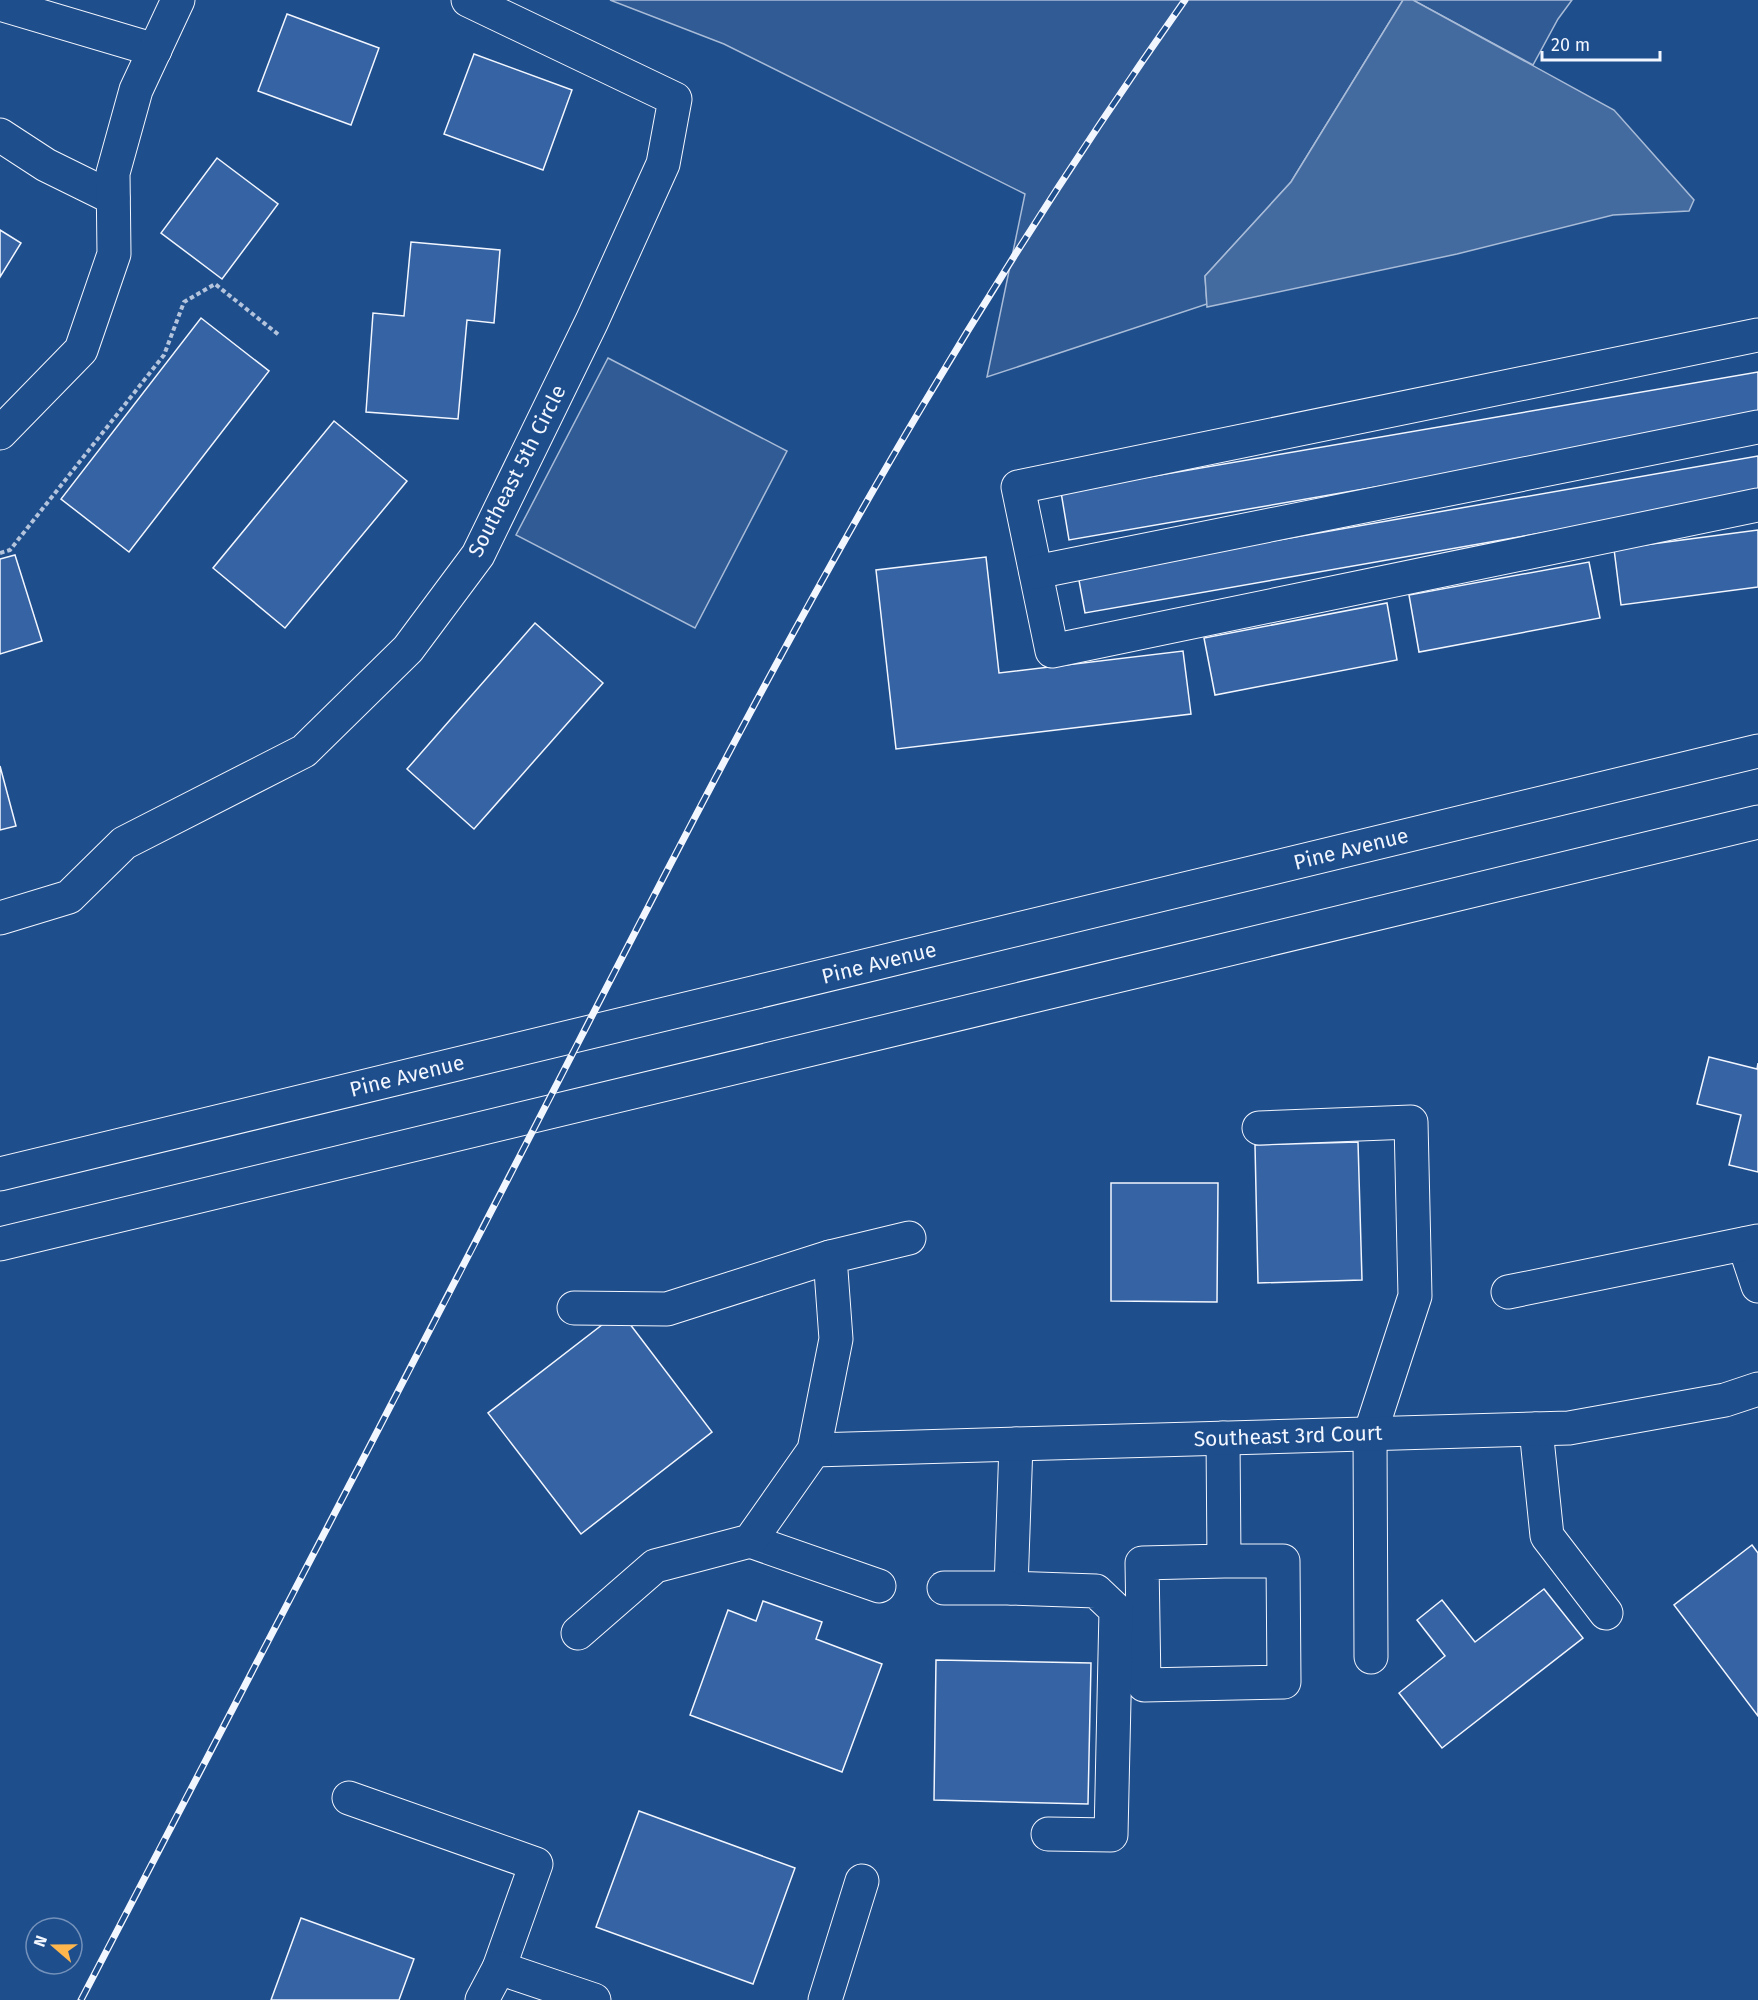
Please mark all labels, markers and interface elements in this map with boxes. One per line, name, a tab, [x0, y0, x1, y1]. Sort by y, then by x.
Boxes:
scale bar	[1542, 24, 1660, 62]
text: 20 m	[1551, 34, 1590, 56]
street label: Southeast 5th Circle	[462, 381, 572, 561]
street label: Pine Avenue	[1291, 822, 1411, 876]
street label: Pine Avenue	[819, 936, 939, 990]
street label: Pine Avenue	[347, 1049, 467, 1103]
street label: Southeast 3rd Court	[1193, 1420, 1383, 1452]
north arrow	[24, 1916, 84, 1976]
text: N	[30, 1933, 51, 1949]

